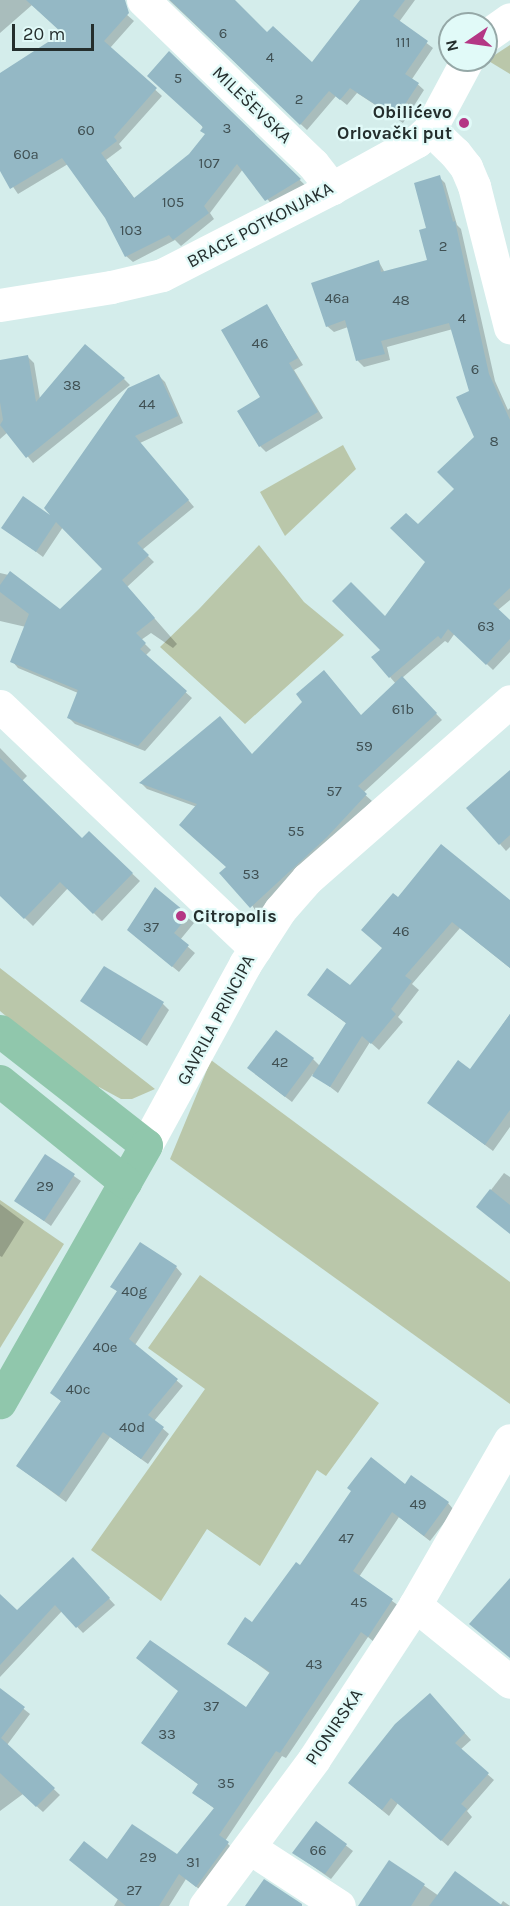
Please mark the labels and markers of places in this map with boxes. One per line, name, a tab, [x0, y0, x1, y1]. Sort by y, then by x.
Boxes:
place label: Obilićevo Orlovački put	[337, 102, 452, 144]
marker: Obilićevo Orlovački put	[457, 116, 471, 130]
place label: Citropolis	[193, 905, 277, 927]
marker: Citropolis	[174, 909, 188, 923]

